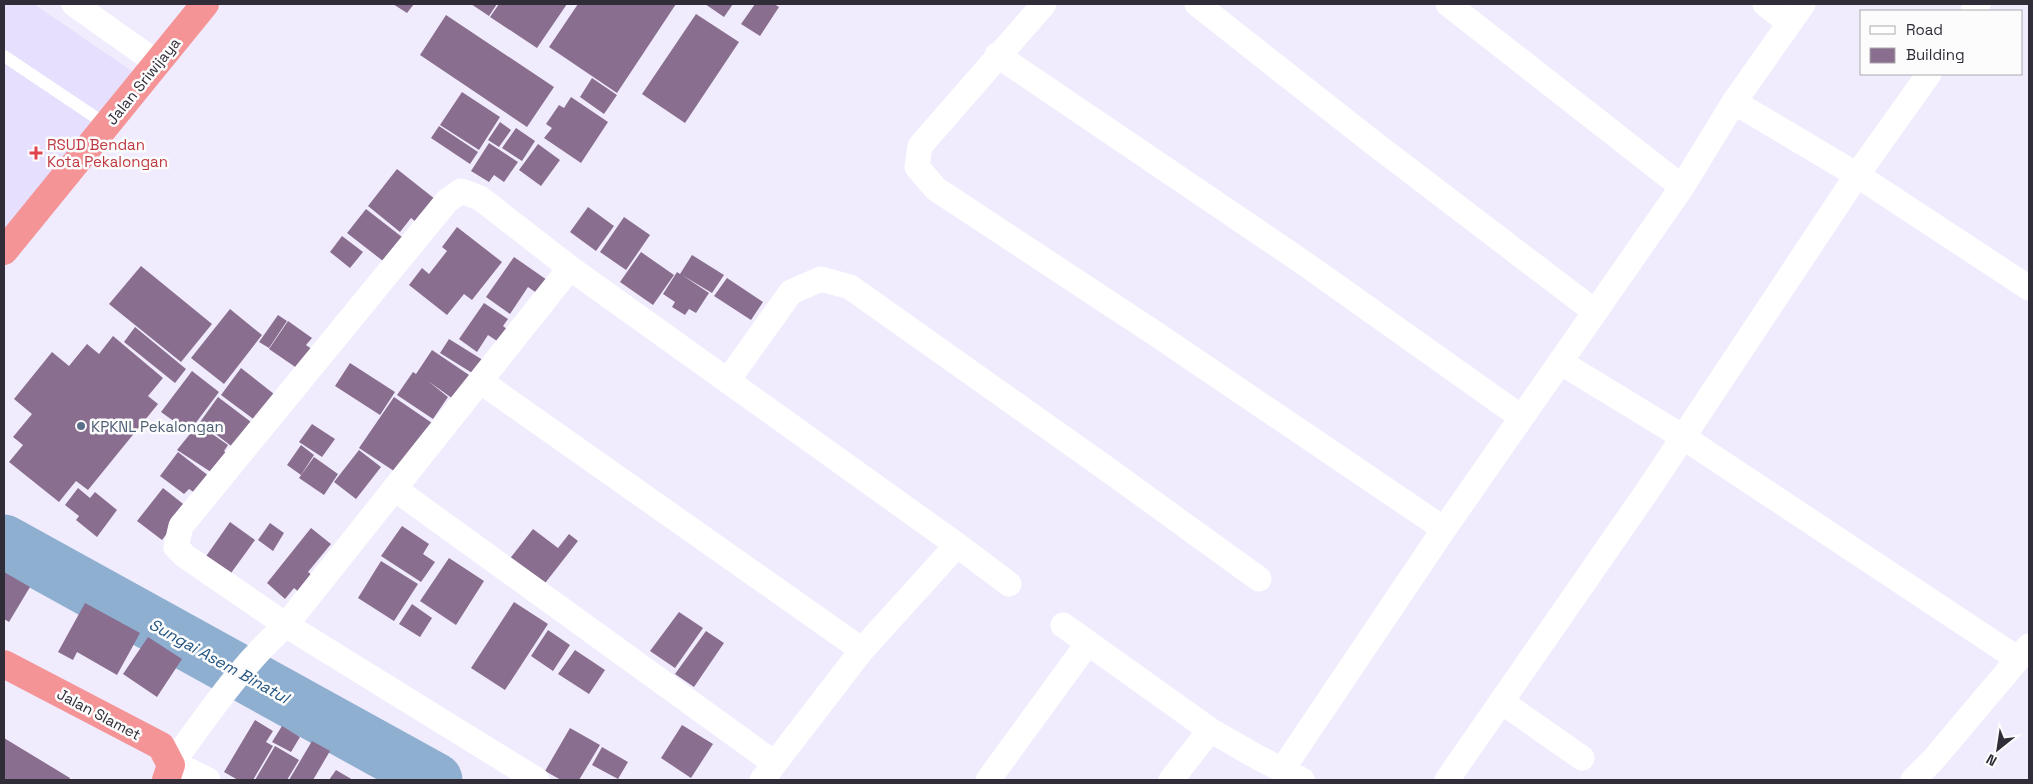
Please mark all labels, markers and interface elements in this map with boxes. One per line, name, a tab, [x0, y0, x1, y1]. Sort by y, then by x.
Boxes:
legend	[1860, 10, 2023, 75]
text: Road	[1906, 20, 1943, 39]
street label: Jalan Sriwijaya	[102, 33, 184, 128]
text: Building	[1906, 45, 1965, 64]
place label: RSUD Bendan Kota Pekalongan	[47, 135, 168, 171]
marker: RSUD Bendan Kota Pekalongan	[29, 146, 43, 160]
place label: KPKNL Pekalongan	[91, 417, 224, 436]
marker: KPKNL Pekalongan	[75, 420, 87, 432]
water label: Sungai Asem Binatul	[145, 614, 294, 709]
street label: Jalan Slamet	[54, 684, 144, 744]
north arrow	[1973, 724, 2023, 774]
text: N	[1983, 750, 2000, 770]

